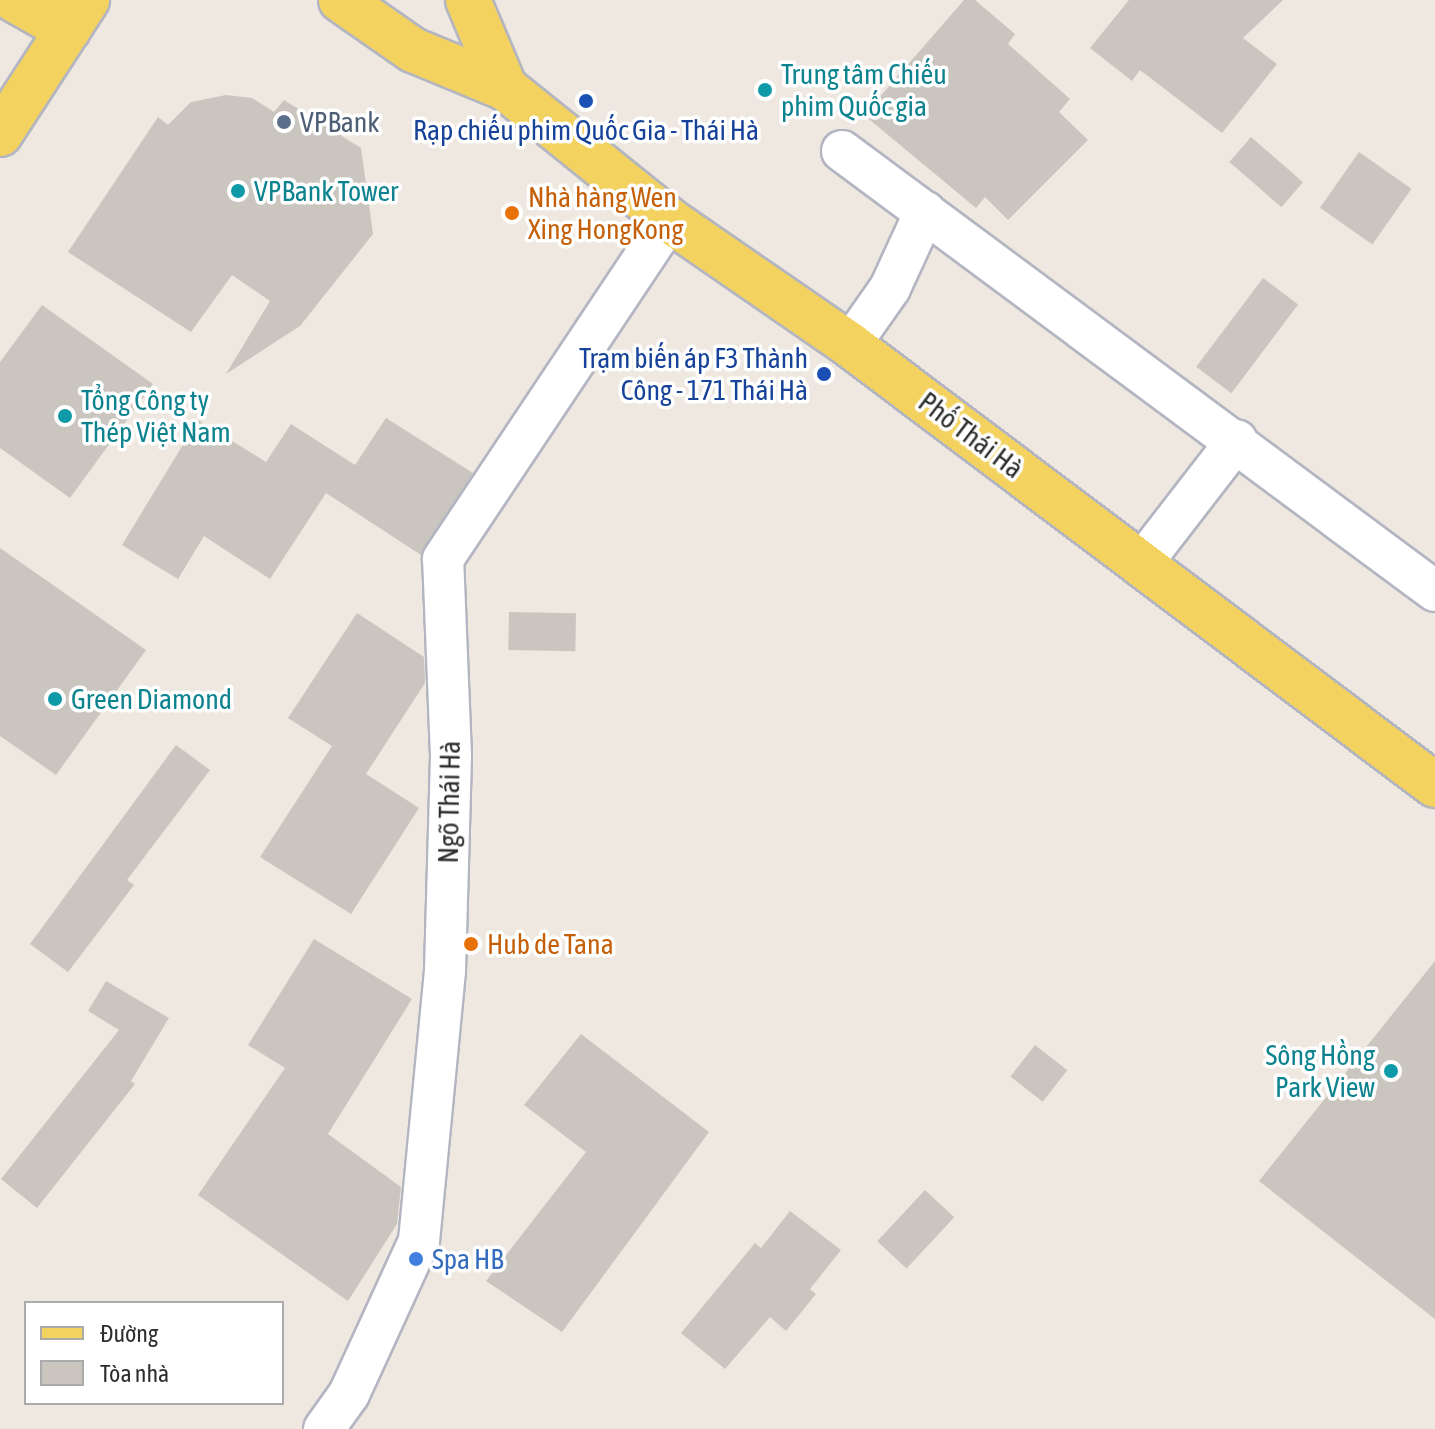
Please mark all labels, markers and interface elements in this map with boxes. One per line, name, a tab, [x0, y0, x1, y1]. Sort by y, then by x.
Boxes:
place label: Trung tâm Chiếu phim Quốc gia	[781, 57, 947, 123]
marker: Trung tâm Chiếu phim Quốc gia	[756, 81, 774, 99]
marker: Rạp chiếu phim Quốc Gia - Thái Hà	[577, 92, 595, 110]
place label: VPBank	[300, 105, 380, 139]
marker: VPBank	[275, 113, 293, 131]
place label: Rạp chiếu phim Quốc Gia - Thái Hà	[413, 113, 759, 147]
place label: VPBank Tower	[254, 174, 398, 208]
place label: Nhà hàng Wen Xing HongKong	[528, 180, 683, 246]
marker: VPBank Tower	[229, 182, 247, 200]
marker: Nhà hàng Wen Xing HongKong	[503, 204, 521, 222]
place label: Trạm biến áp F3 Thành Công - 171 Thái Hà	[579, 341, 808, 407]
marker: Trạm biến áp F3 Thành Công - 171 Thái Hà	[815, 365, 833, 383]
place label: Tổng Công ty Thép Việt Nam	[81, 383, 231, 449]
street label: Phố Thái Hà	[912, 385, 1030, 485]
marker: Tổng Công ty Thép Việt Nam	[56, 407, 74, 425]
place label: Green Diamond	[71, 682, 232, 716]
marker: Green Diamond	[46, 690, 64, 708]
street label: Ngõ Thái Hà	[431, 740, 467, 864]
place label: Hub de Tana	[487, 927, 614, 961]
marker: Hub de Tana	[462, 935, 480, 953]
place label: Sông Hồng Park View	[1266, 1038, 1375, 1104]
marker: Sông Hồng Park View	[1382, 1062, 1400, 1080]
place label: Spa HB	[432, 1242, 503, 1276]
marker: Spa HB	[407, 1250, 425, 1268]
legend	[24, 1301, 284, 1405]
text: Đường	[100, 1320, 158, 1347]
text: Tòa nhà	[100, 1360, 169, 1387]

